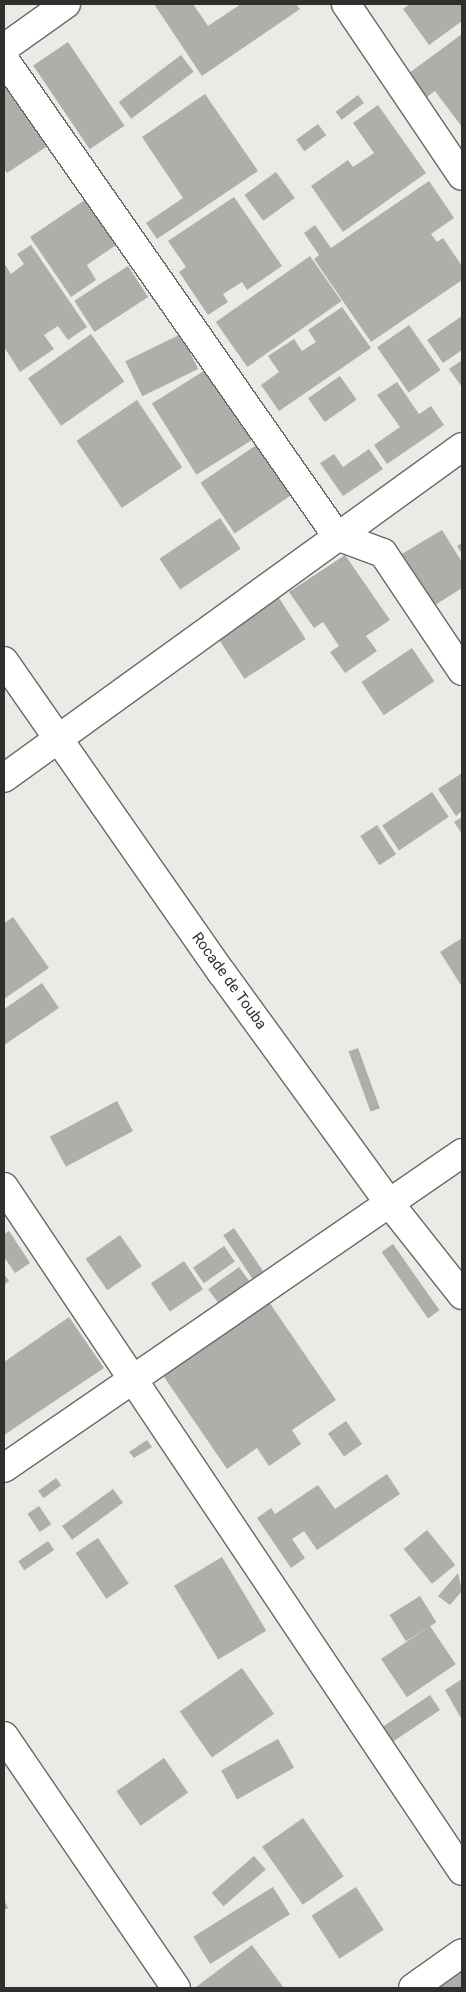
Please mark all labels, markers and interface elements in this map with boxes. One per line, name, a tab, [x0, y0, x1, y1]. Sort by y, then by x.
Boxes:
street label: Rocade de Touba	[188, 929, 270, 1033]

